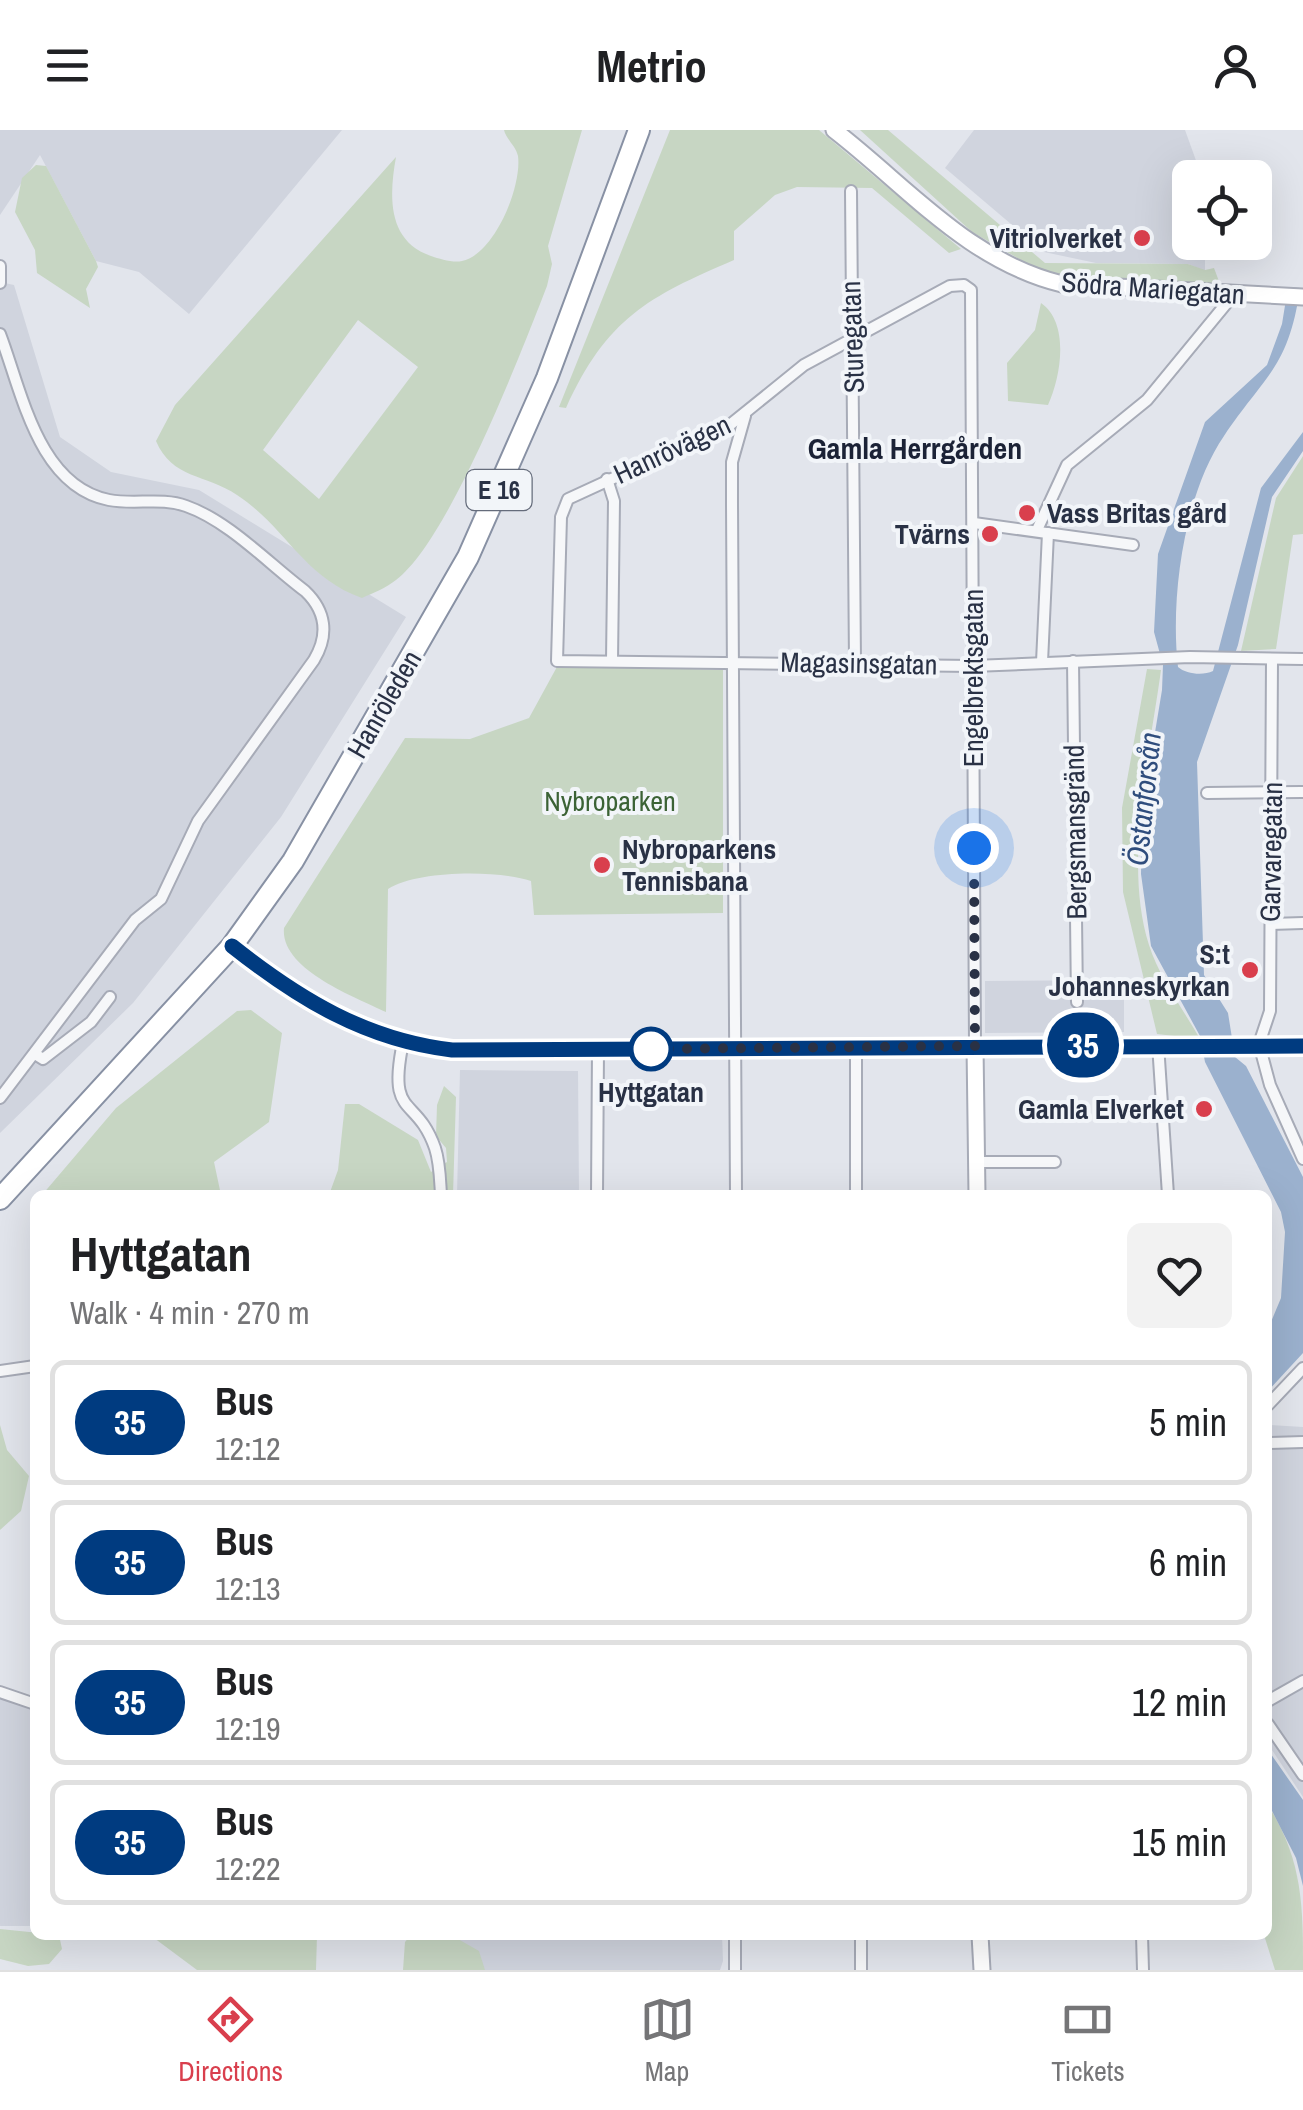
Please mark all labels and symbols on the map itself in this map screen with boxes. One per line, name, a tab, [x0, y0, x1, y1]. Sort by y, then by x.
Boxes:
place label: Vitriolverket	[990, 219, 1122, 257]
marker: Vitriolverket	[1131, 227, 1153, 249]
street label: Södra Mariegatan	[1060, 263, 1246, 313]
street label: Sturegatan	[831, 280, 873, 394]
street label: Hanrövägen	[607, 405, 737, 493]
district label: Gamla Herrgården	[808, 428, 1022, 468]
road number: E 16	[466, 470, 532, 510]
place label: Vass Britas gård	[1047, 494, 1227, 532]
marker: Vass Britas gård	[1016, 502, 1038, 524]
place label: Tvärns	[895, 515, 970, 553]
marker: Tvärns	[979, 523, 1001, 545]
street label: Engelbrektsgatan	[954, 589, 992, 767]
street label: Hanröleden	[338, 643, 430, 765]
street label: Magasinsgatan	[780, 643, 938, 683]
water label: Östanforsån	[1116, 730, 1170, 868]
street label: Bergsmansgränd	[1054, 744, 1096, 920]
street label: Garvaregatan	[1251, 781, 1291, 923]
park label: Nybroparken	[544, 782, 676, 820]
your location	[949, 823, 999, 873]
place label: Nybroparkens Tennisbana	[622, 830, 776, 900]
marker: Nybroparkens Tennisbana	[591, 854, 613, 876]
place label: S:t Johanneskyrkan	[1049, 935, 1230, 1005]
marker: S:t Johanneskyrkan	[1239, 959, 1261, 981]
line badge: 35	[1038, 1012, 1128, 1078]
marker: Hyttgatan	[630, 1028, 672, 1070]
place label: Hyttgatan	[598, 1073, 704, 1111]
place label: Gamla Elverket	[1018, 1090, 1184, 1128]
marker: Gamla Elverket	[1193, 1098, 1215, 1120]

